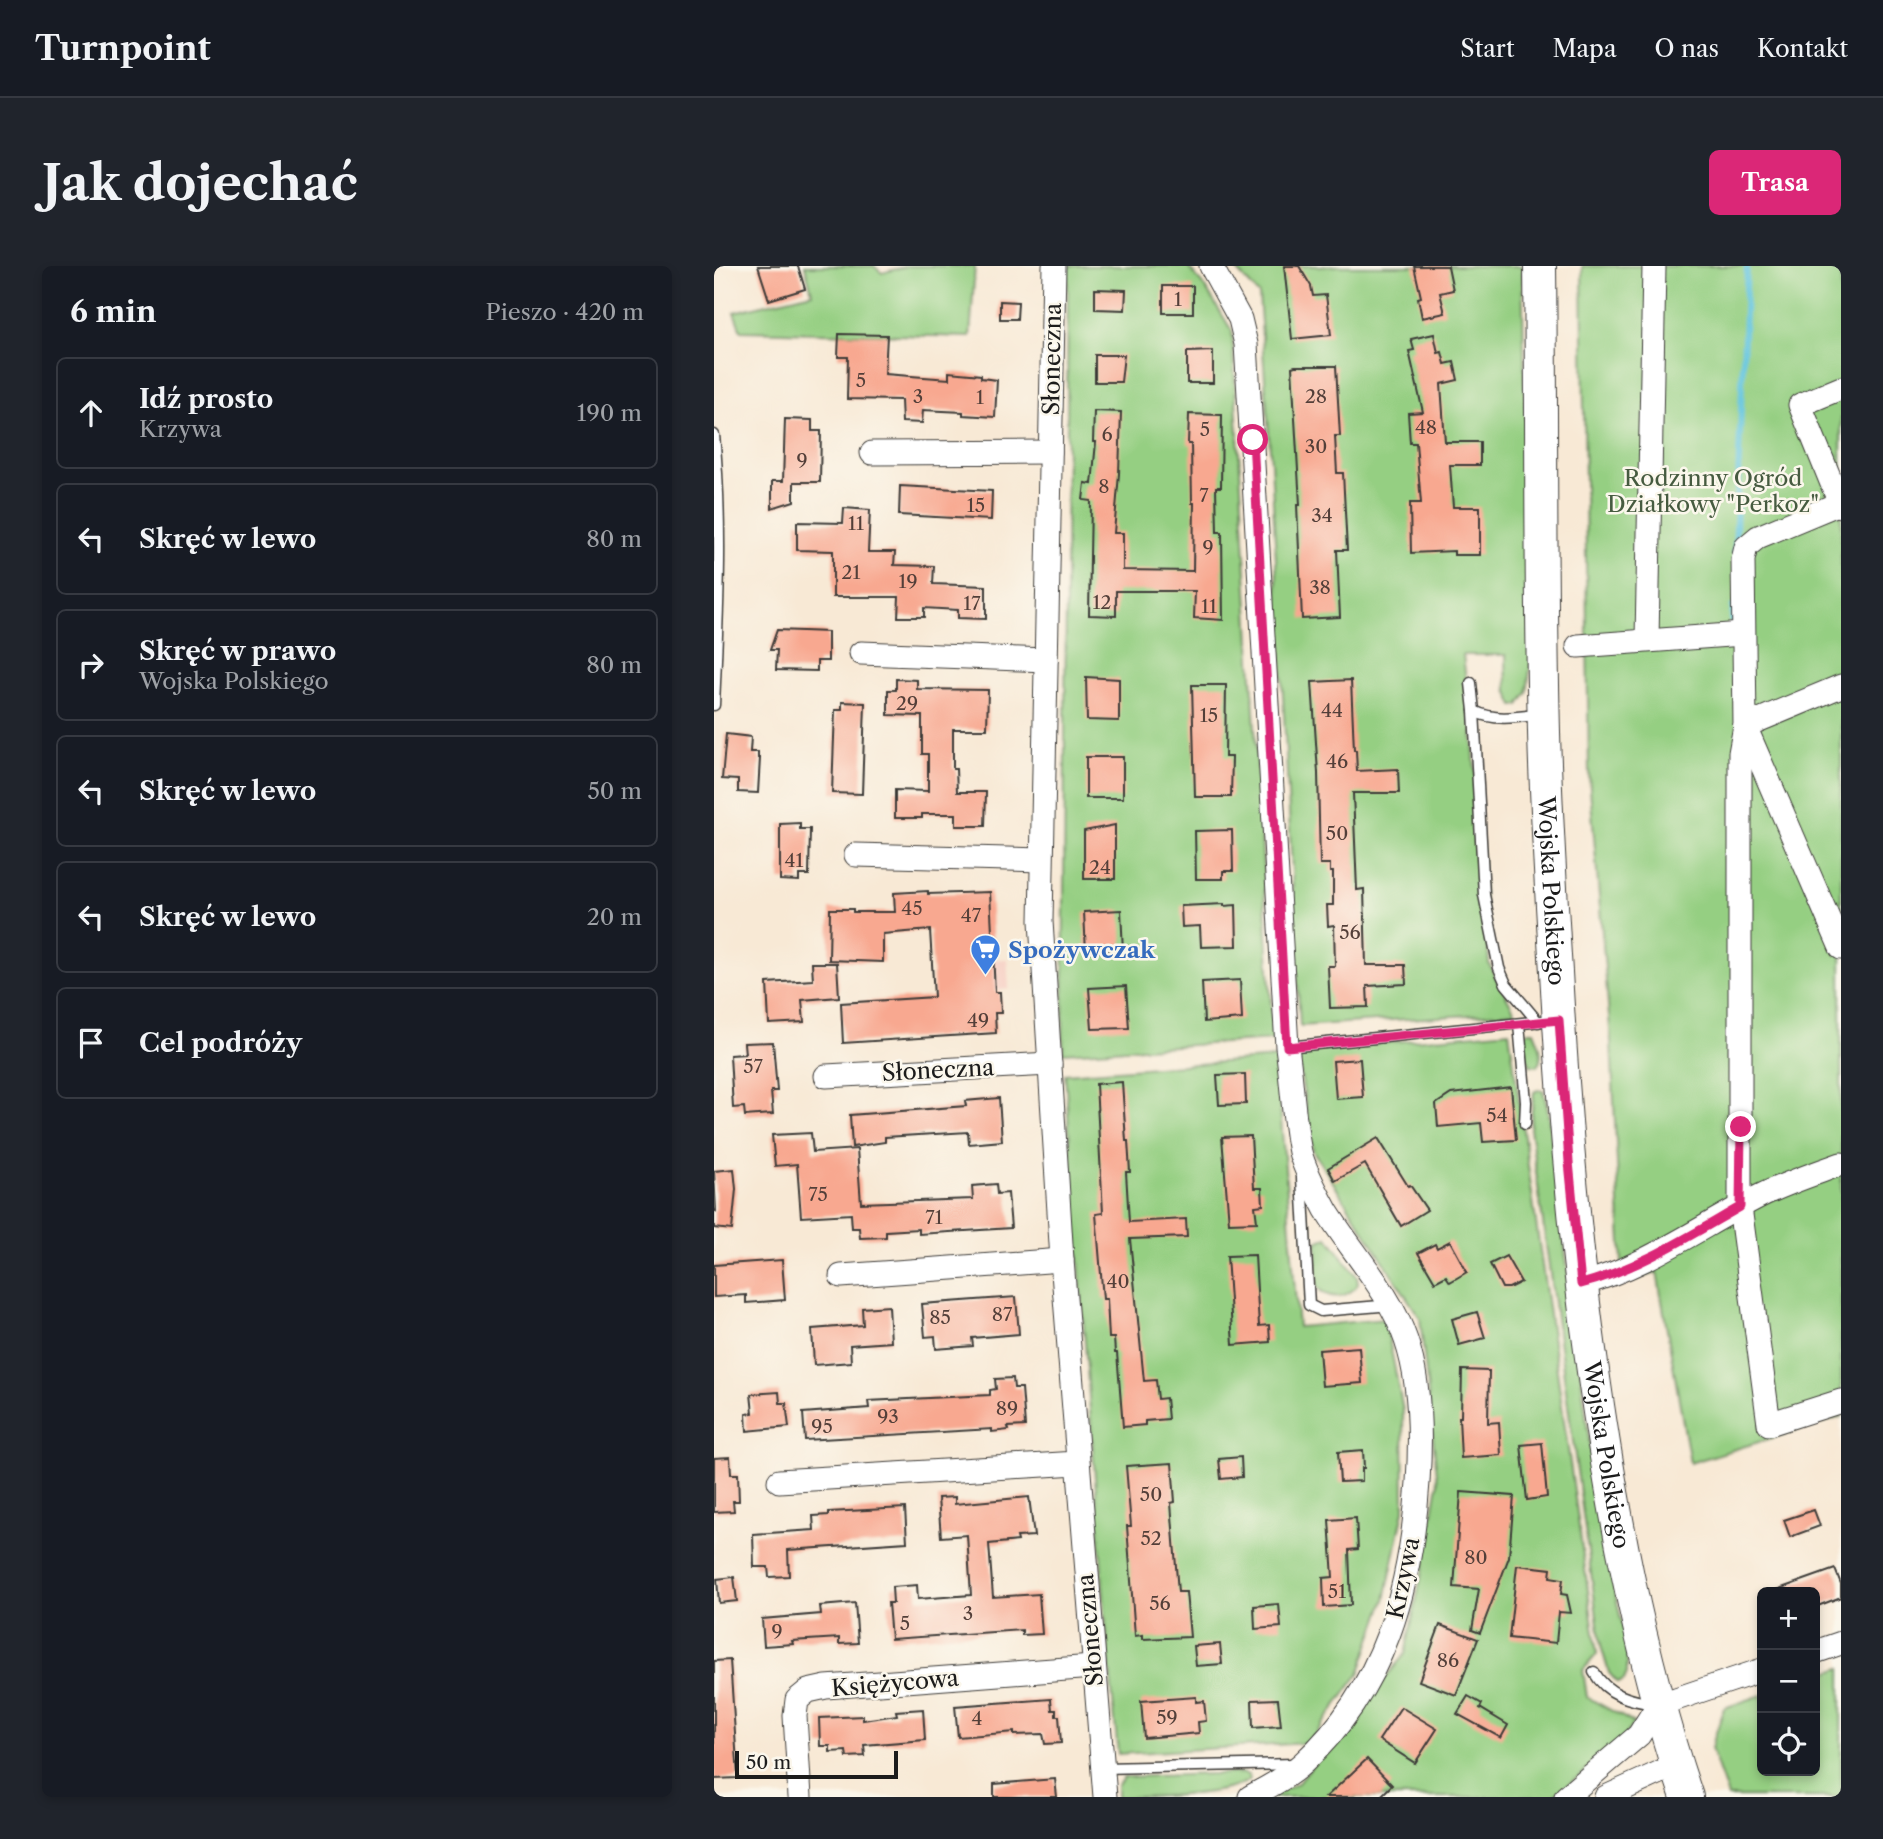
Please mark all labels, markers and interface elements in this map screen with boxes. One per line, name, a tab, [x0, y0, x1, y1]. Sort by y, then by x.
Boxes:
text: Turnpoint	[35, 28, 211, 69]
text: Start	[1460, 34, 1514, 63]
text: Mapa	[1552, 34, 1617, 63]
text: O nas	[1655, 34, 1719, 63]
text: Kontakt	[1757, 34, 1848, 63]
button: Trasa	[1709, 150, 1841, 215]
text: Jak dojechać	[42, 152, 358, 213]
house number: 1	[1174, 288, 1182, 311]
text: 6 min	[70, 293, 157, 330]
text: Pieszo · 420 m	[486, 298, 644, 326]
street label: Słoneczna	[1037, 302, 1067, 416]
house number: 5	[856, 369, 866, 392]
text: Idź prosto	[139, 383, 273, 415]
house number: 3	[913, 385, 923, 408]
house number: 28	[1305, 385, 1327, 408]
house number: 1	[976, 386, 984, 409]
icon: ahead	[72, 394, 110, 432]
text: 190 m	[577, 399, 642, 427]
text: Krzywa	[139, 415, 222, 443]
house number: 48	[1415, 416, 1437, 439]
house number: 5	[1200, 418, 1210, 441]
house number: 6	[1101, 423, 1113, 446]
route start	[1237, 424, 1268, 455]
house number: 30	[1305, 435, 1327, 458]
house number: 9	[796, 449, 808, 472]
park label: Rodzinny Ogród Działkowy "Perkoz"	[1607, 464, 1819, 518]
house number: 8	[1098, 475, 1110, 498]
house number: 7	[1199, 484, 1209, 507]
house number: 15	[967, 494, 985, 517]
house number: 34	[1311, 504, 1333, 527]
house number: 11	[848, 512, 864, 535]
icon: left	[72, 520, 110, 558]
text: Skręć w lewo	[139, 523, 316, 555]
text: 80 m	[586, 525, 642, 553]
house number: 9	[1202, 536, 1214, 559]
house number: 21	[842, 561, 860, 584]
house number: 19	[898, 570, 918, 593]
house number: 38	[1309, 576, 1331, 599]
house number: 12	[1093, 591, 1112, 614]
house number: 17	[963, 592, 981, 615]
house number: 11	[1201, 595, 1217, 618]
text: Skręć w prawo	[139, 635, 336, 667]
icon: right	[72, 646, 110, 684]
text: 80 m	[586, 651, 642, 679]
text: Wojska Polskiego	[139, 667, 329, 695]
house number: 29	[896, 692, 918, 715]
house number: 44	[1321, 699, 1343, 722]
house number: 15	[1200, 704, 1218, 727]
house number: 46	[1326, 750, 1348, 773]
icon: left	[72, 772, 110, 810]
text: Skręć w lewo	[139, 775, 316, 807]
text: 50 m	[587, 777, 642, 805]
street label: Wojska Polskiego	[1532, 794, 1571, 986]
house number: 50	[1326, 822, 1348, 845]
house number: 41	[785, 849, 803, 872]
house number: 24	[1089, 856, 1111, 879]
house number: 45	[901, 897, 923, 920]
icon: left	[72, 898, 110, 936]
text: Skręć w lewo	[139, 901, 316, 933]
text: 20 m	[587, 903, 642, 931]
house number: 47	[961, 904, 982, 927]
house number: 56	[1339, 921, 1361, 944]
supermarket icon: Spożywczak	[968, 933, 1002, 977]
place label: Spożywczak	[1008, 936, 1156, 964]
house number: 49	[967, 1009, 989, 1032]
icon: arrive	[72, 1024, 110, 1062]
text: Cel podróży	[139, 1027, 302, 1059]
street label: Słoneczna	[881, 1053, 996, 1087]
house number: 57	[743, 1055, 763, 1078]
house number: 54	[1486, 1104, 1508, 1127]
route end	[1725, 1111, 1756, 1142]
house number: 75	[808, 1183, 828, 1206]
house number: 71	[925, 1206, 943, 1229]
house number: 40	[1106, 1270, 1130, 1293]
house number: 87	[992, 1303, 1013, 1326]
house number: 85	[929, 1306, 951, 1329]
street label: Wojska Polskiego	[1578, 1358, 1636, 1551]
house number: 89	[996, 1397, 1018, 1420]
house number: 93	[877, 1405, 899, 1428]
house number: 95	[811, 1415, 833, 1438]
house number: 50	[1140, 1483, 1162, 1506]
house number: 52	[1140, 1527, 1162, 1550]
street label: Krzywa	[1381, 1534, 1425, 1621]
house number: 80	[1464, 1546, 1488, 1569]
street label: Słoneczna	[1071, 1572, 1109, 1687]
house number: 51	[1328, 1580, 1346, 1603]
map controls	[1757, 1587, 1820, 1776]
button: +	[1757, 1587, 1820, 1650]
house number: 56	[1149, 1592, 1171, 1615]
house number: 3	[963, 1602, 973, 1625]
house number: 5	[900, 1612, 910, 1635]
house number: 9	[771, 1620, 783, 1643]
house number: 86	[1437, 1649, 1459, 1672]
button: −	[1757, 1650, 1820, 1713]
street label: Księżycowa	[830, 1663, 961, 1703]
house number: 59	[1156, 1706, 1178, 1729]
house number: 4	[972, 1707, 983, 1730]
button: locate	[1757, 1713, 1820, 1776]
scale bar	[735, 1748, 898, 1780]
text: 50 m	[746, 1751, 791, 1774]

